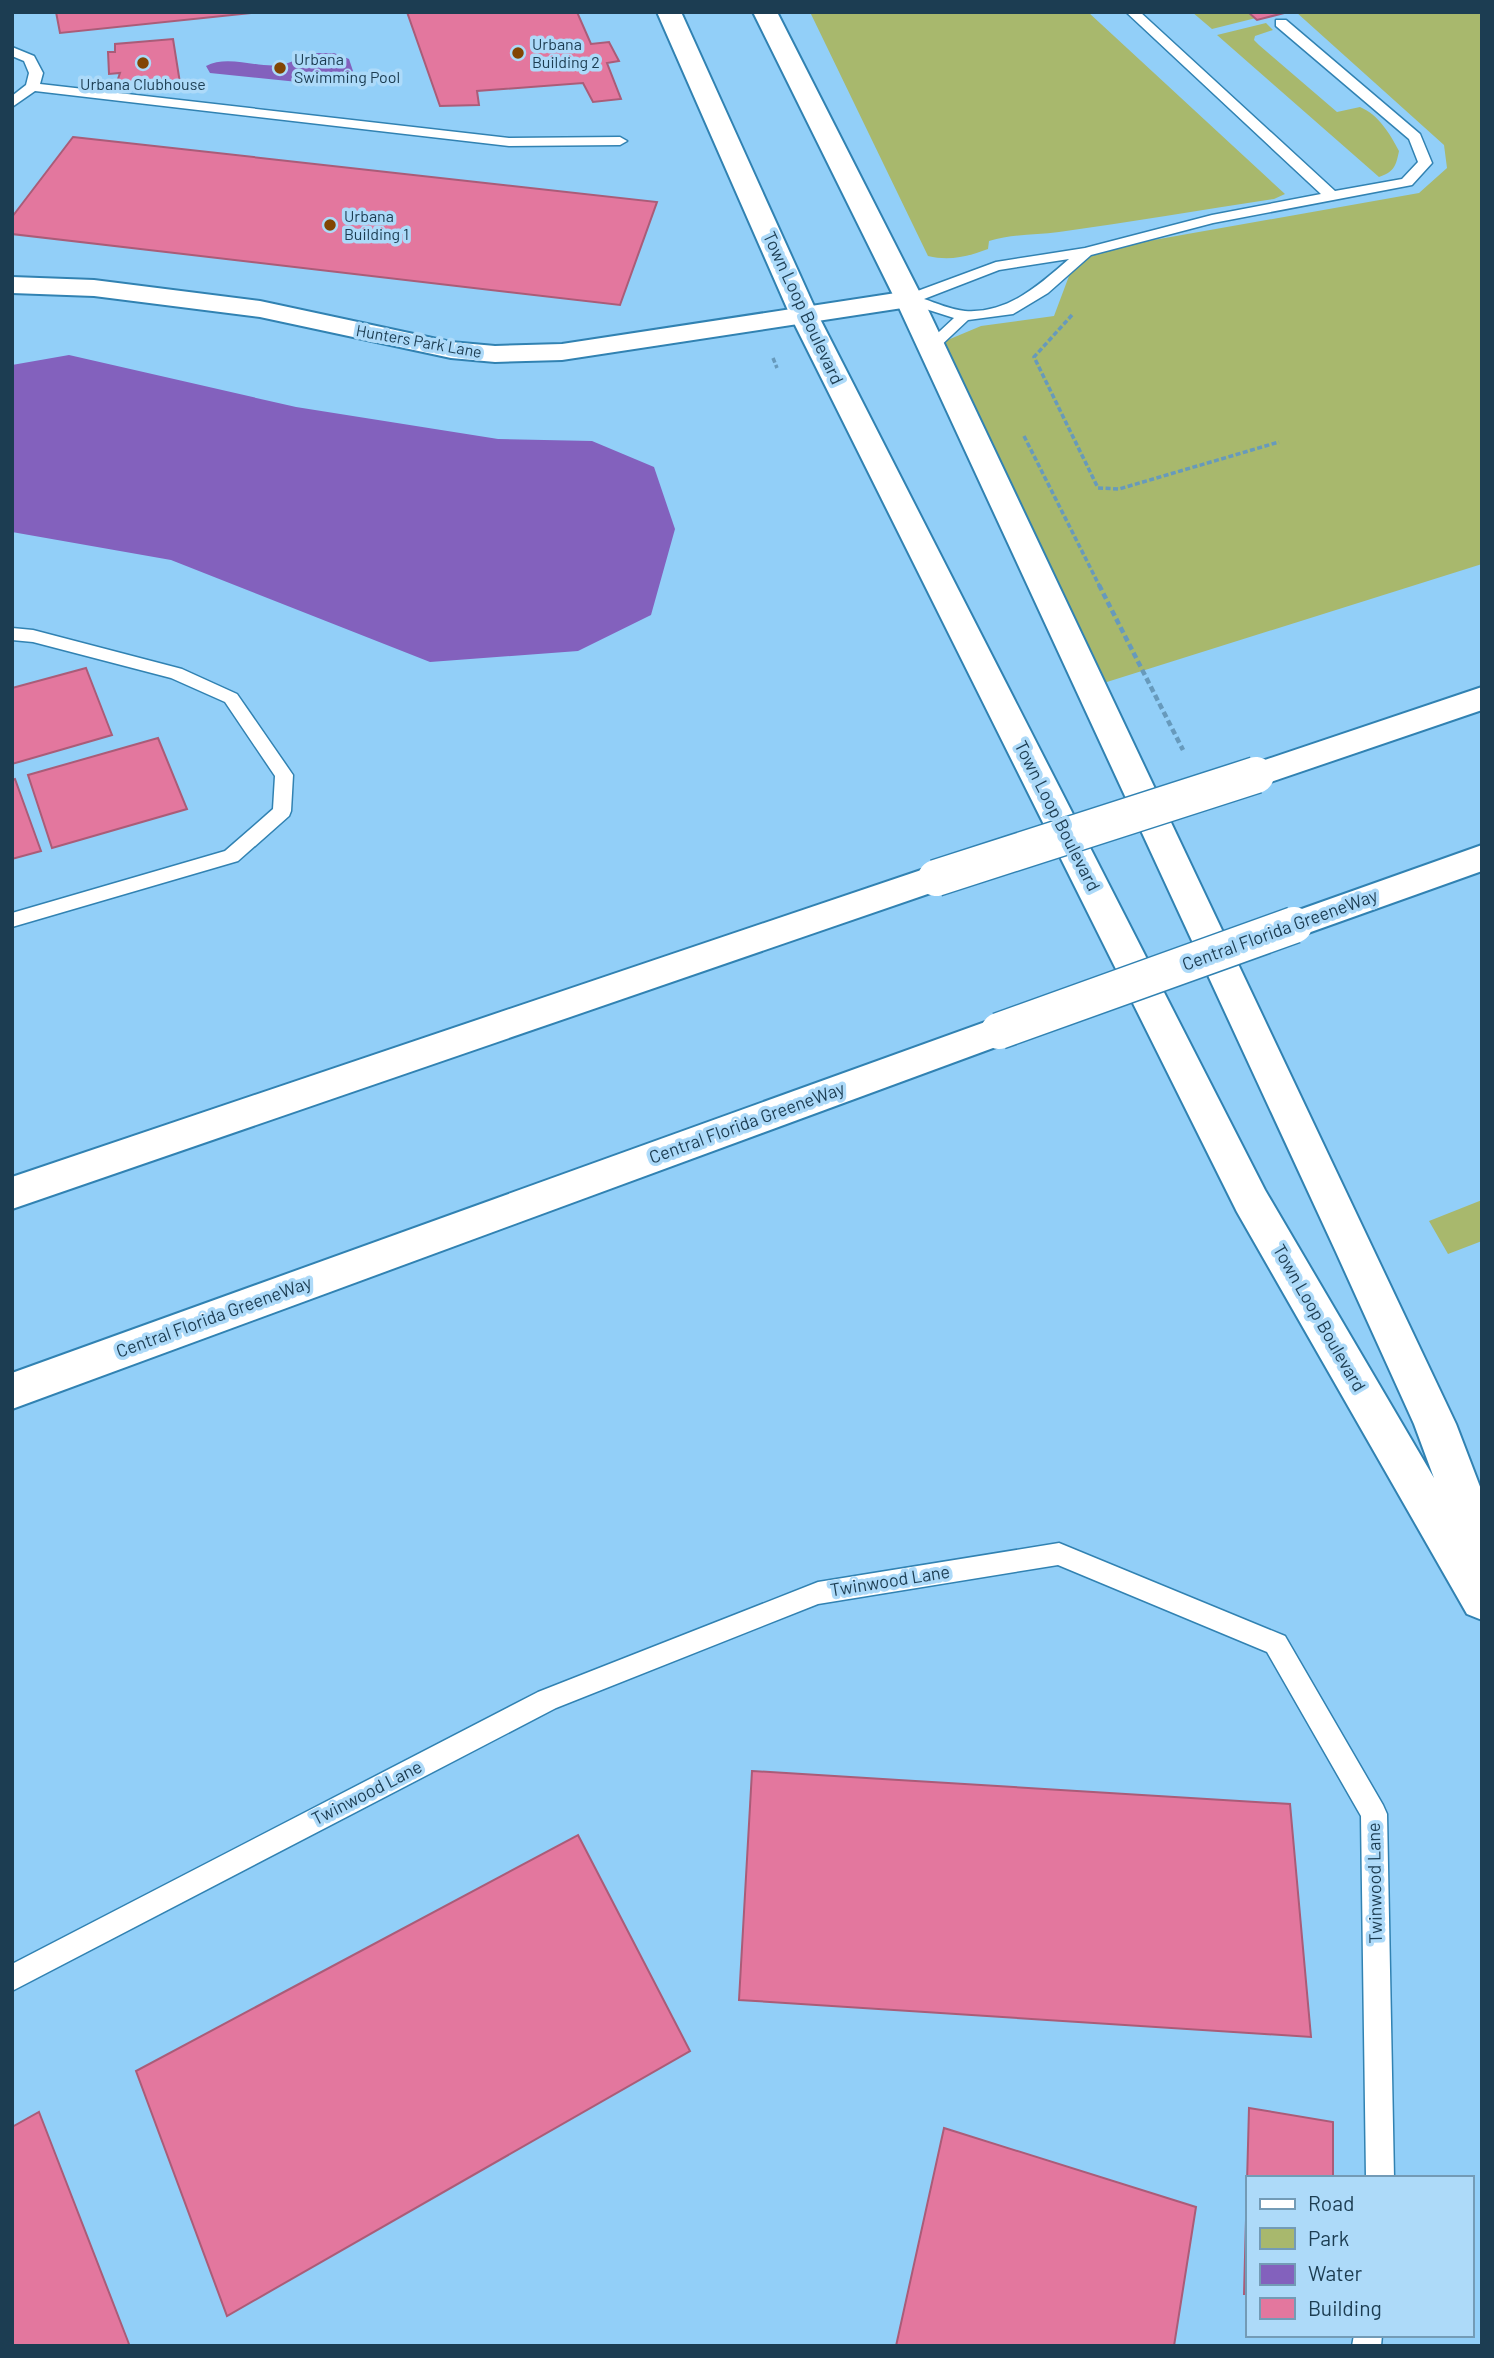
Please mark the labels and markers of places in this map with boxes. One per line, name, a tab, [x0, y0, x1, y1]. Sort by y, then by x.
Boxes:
place label: Urbana Building 2	[532, 34, 600, 71]
marker: Urbana Building 2	[510, 45, 526, 61]
place label: Urbana Swimming Pool	[294, 49, 400, 86]
marker: Urbana Clubhouse	[135, 55, 151, 71]
marker: Urbana Swimming Pool	[272, 60, 288, 76]
place label: Urbana Clubhouse	[80, 74, 206, 93]
place label: Urbana Building 1	[344, 206, 409, 243]
marker: Urbana Building 1	[322, 217, 338, 233]

